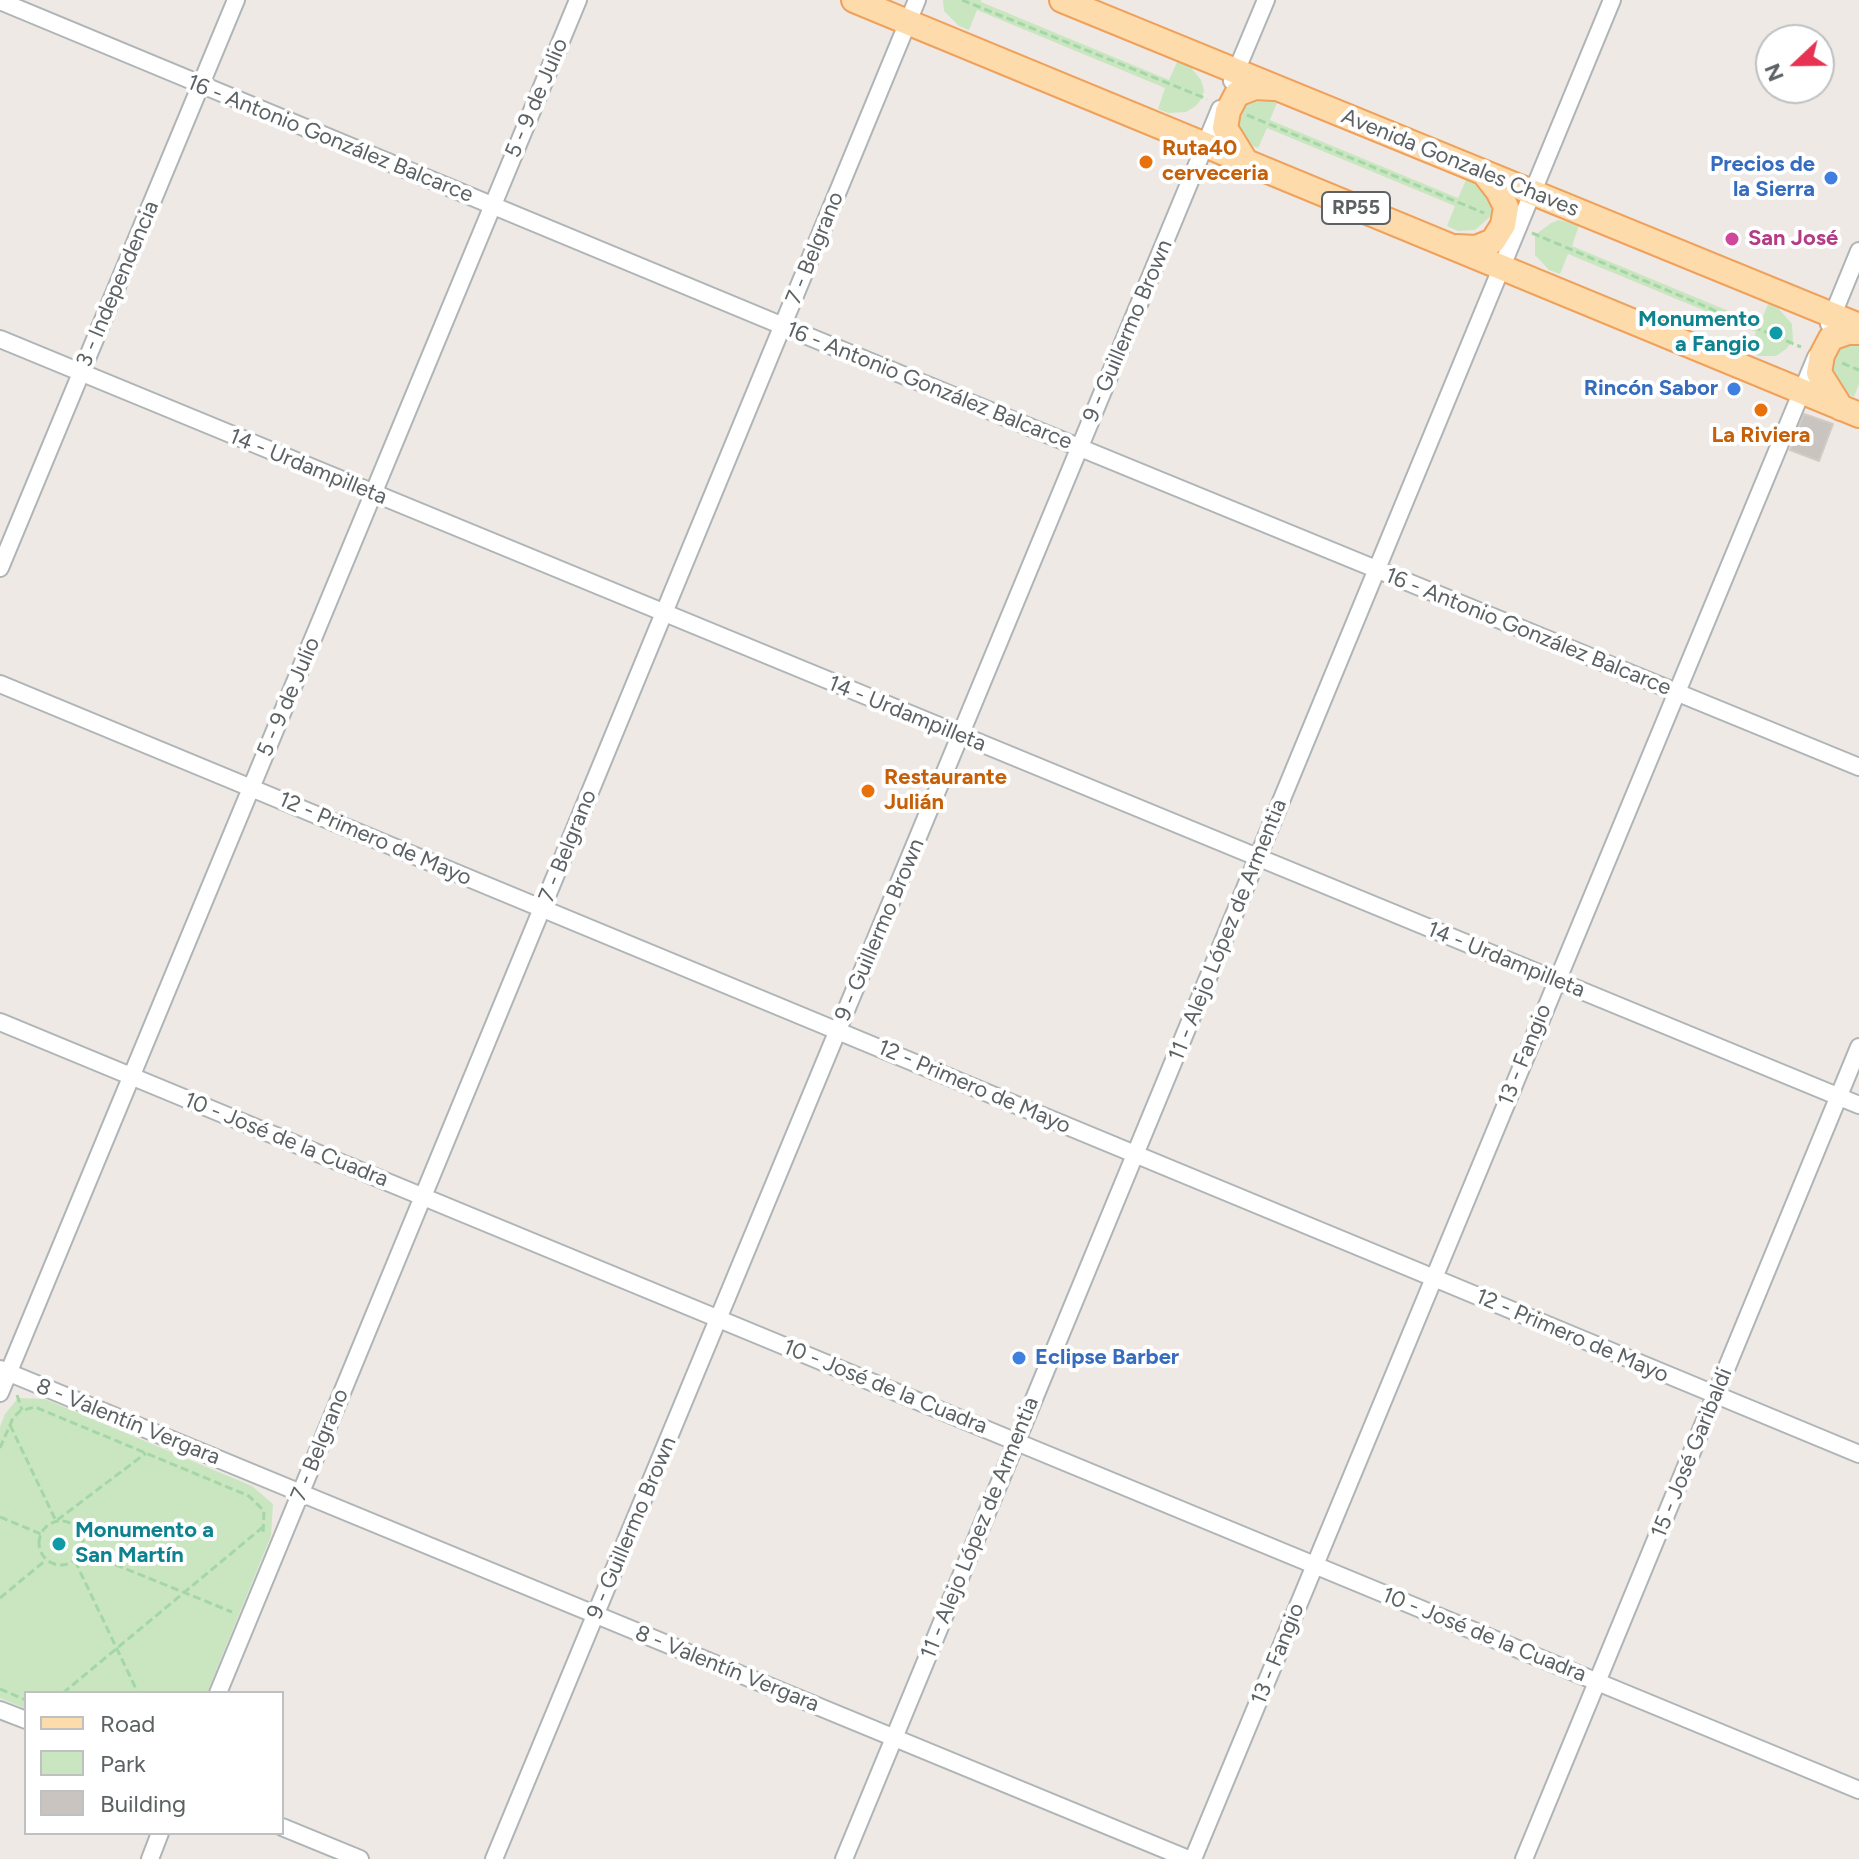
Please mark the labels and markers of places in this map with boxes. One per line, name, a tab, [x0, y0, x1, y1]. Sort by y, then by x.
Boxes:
place label: Ruta40 cerveceria	[1162, 136, 1269, 188]
place label: Precios de la Sierra	[1710, 152, 1815, 204]
marker: Ruta40 cerveceria	[1137, 153, 1155, 171]
marker: Precios de la Sierra	[1822, 169, 1840, 187]
place label: San José	[1748, 226, 1838, 252]
marker: San José	[1723, 230, 1741, 248]
place label: Monumento a Fangio	[1638, 307, 1760, 358]
marker: Monumento a Fangio	[1767, 324, 1785, 342]
place label: Rincón Sabor	[1584, 376, 1718, 402]
marker: Rincón Sabor	[1725, 380, 1743, 398]
marker: La Riviera	[1752, 401, 1770, 419]
place label: La Riviera	[1712, 423, 1810, 449]
place label: Restaurante Julián	[884, 765, 1007, 816]
marker: Restaurante Julián	[859, 782, 877, 800]
place label: Eclipse Barber	[1035, 1345, 1179, 1371]
marker: Eclipse Barber	[1010, 1349, 1028, 1367]
place label: Monumento a San Martín	[75, 1518, 214, 1570]
marker: Monumento a San Martín	[50, 1535, 68, 1553]

